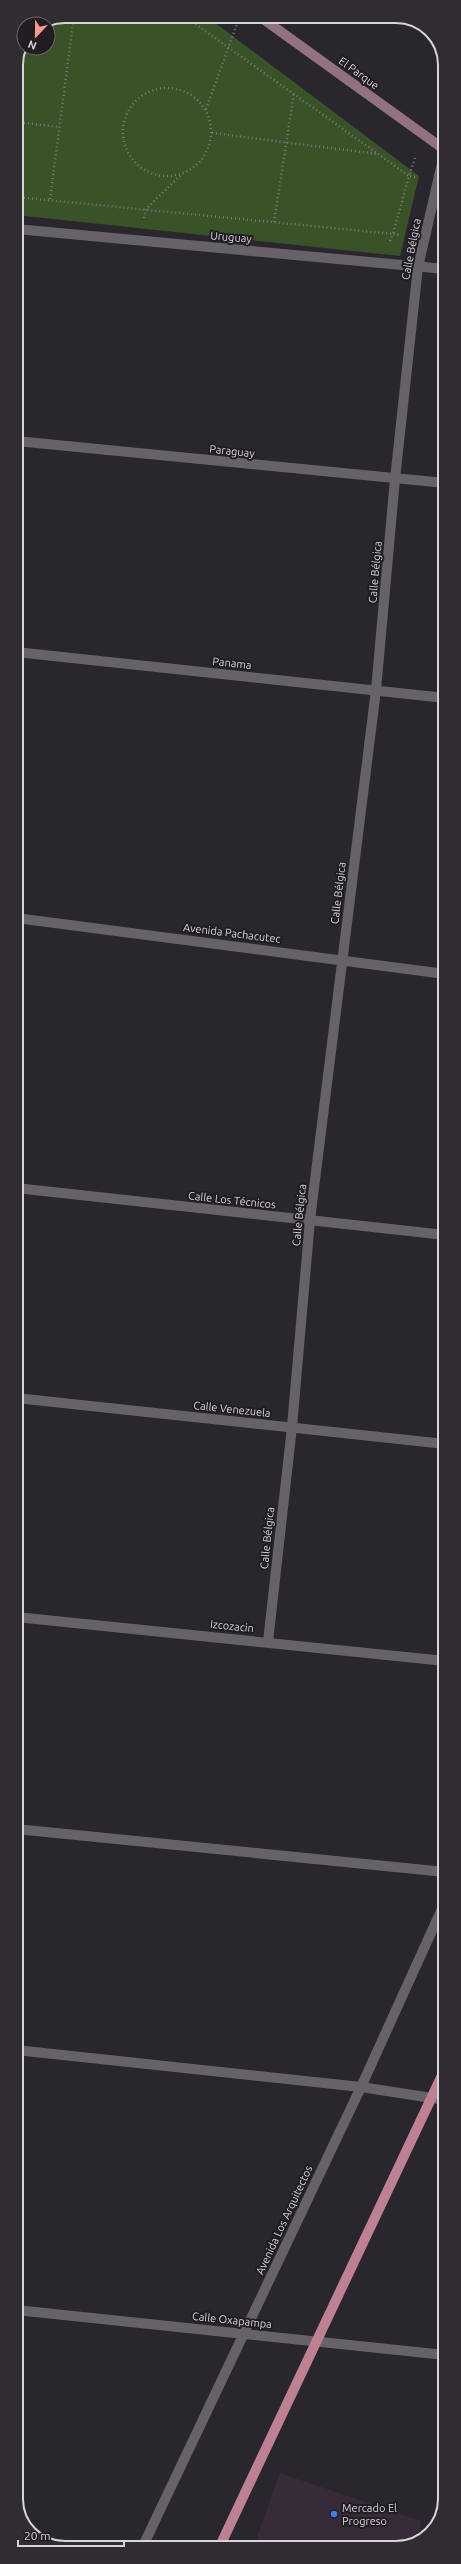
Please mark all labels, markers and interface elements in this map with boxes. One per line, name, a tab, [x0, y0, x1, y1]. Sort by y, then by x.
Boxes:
north arrow	[16, 16, 56, 56]
text: N	[26, 38, 38, 52]
street label: El Parque	[337, 54, 381, 92]
street label: Calle Bélgica	[399, 217, 423, 281]
street label: Uruguay	[210, 229, 253, 245]
street label: Paraguay	[209, 443, 256, 459]
street label: Calle Bélgica	[366, 540, 384, 604]
street label: Panama	[212, 655, 252, 671]
street label: Calle Bélgica	[328, 861, 348, 925]
street label: Avenida Pachacutec	[183, 921, 281, 945]
street label: Calle Bélgica	[290, 1183, 308, 1247]
street label: Calle Los Técnicos	[188, 1189, 277, 1211]
street label: Calle Venezuela	[193, 1399, 271, 1419]
street label: Calle Bélgica	[258, 1506, 276, 1570]
street label: Izcozacin	[210, 1618, 254, 1634]
street label: Avenida Los Arquitectos	[253, 2163, 315, 2276]
street label: Calle Oxapampa	[192, 2310, 272, 2330]
place label: Mercado El Progreso	[342, 2502, 397, 2527]
marker: Mercado El Progreso	[329, 2509, 339, 2519]
scale bar	[18, 2522, 124, 2548]
text: 20 m	[24, 2529, 51, 2542]

